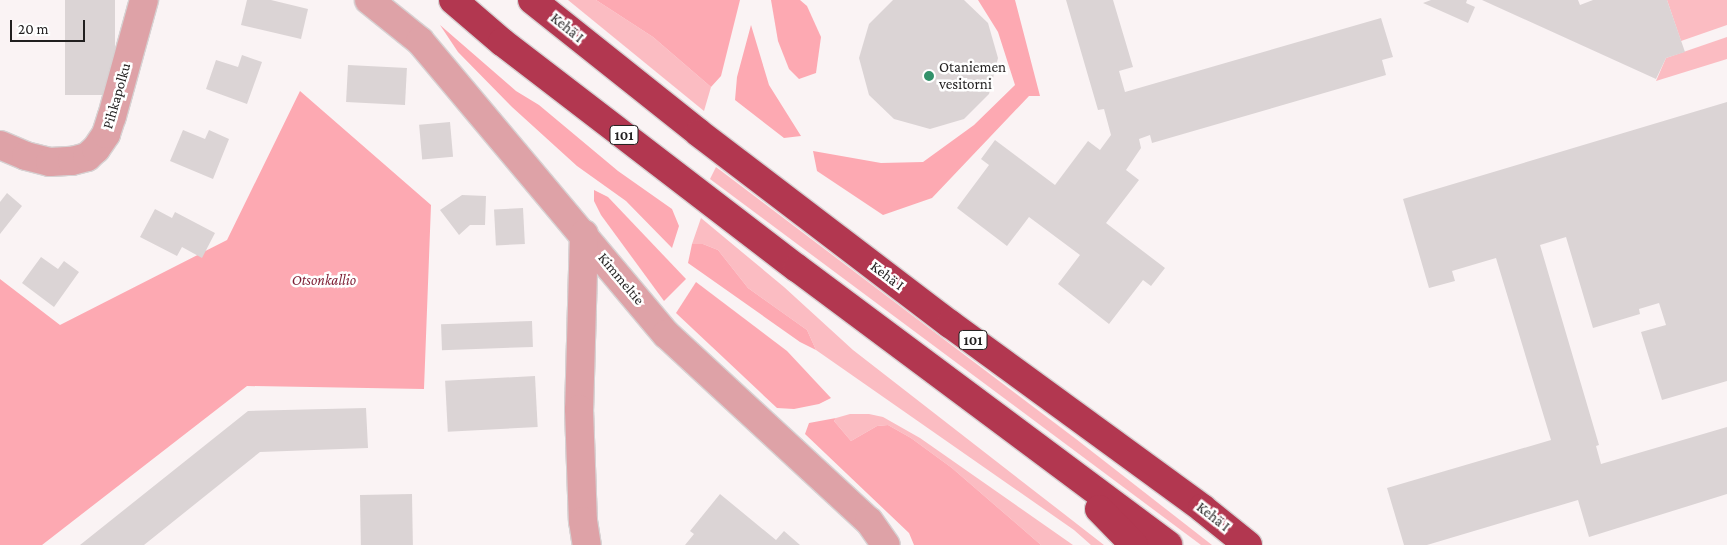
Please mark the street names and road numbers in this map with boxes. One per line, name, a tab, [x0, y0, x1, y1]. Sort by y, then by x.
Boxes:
street label: Kehä I	[547, 9, 587, 47]
street label: Pihkapolku	[99, 61, 135, 131]
road number: 101	[609, 124, 639, 146]
street label: Kimmeltie	[594, 249, 648, 309]
street label: Kehä I	[867, 258, 907, 294]
road number: 101	[958, 328, 988, 352]
street label: Kehä I	[1193, 498, 1233, 536]

